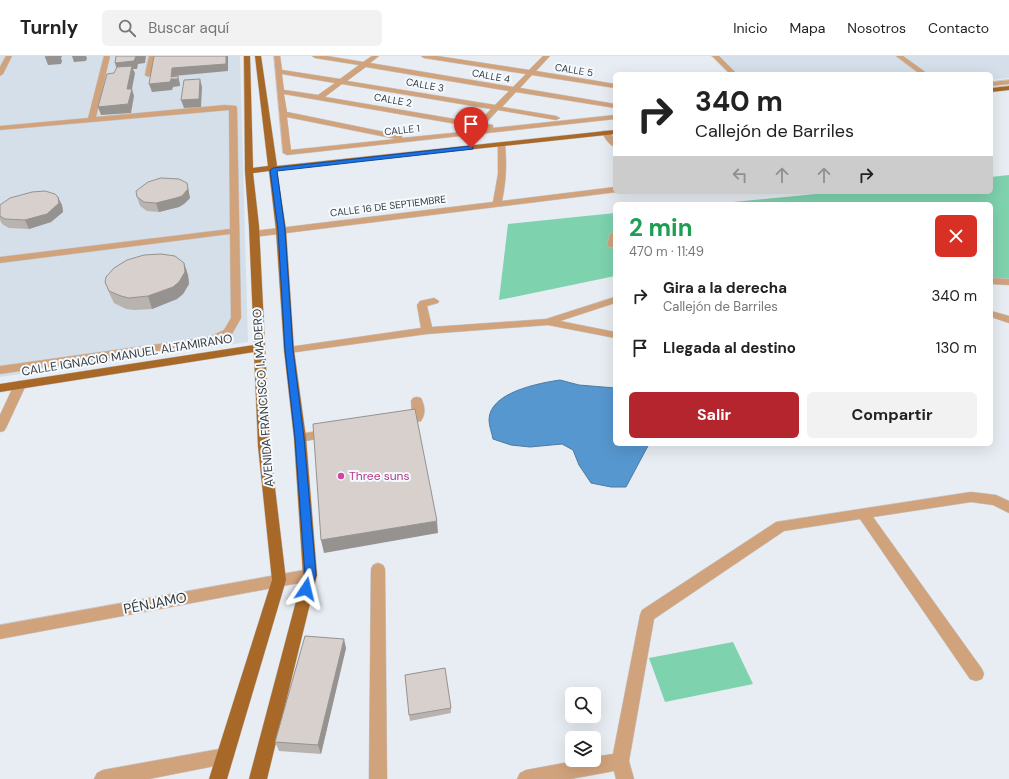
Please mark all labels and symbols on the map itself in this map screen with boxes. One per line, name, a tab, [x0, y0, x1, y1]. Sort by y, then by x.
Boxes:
street label: CALLE 5	[554, 61, 594, 79]
street label: CALLE 4	[471, 66, 511, 86]
street label: CALLE 3	[405, 75, 445, 95]
street label: CALLE 2	[373, 90, 413, 110]
pin	[454, 107, 488, 148]
street label: CALLE 1	[384, 122, 420, 138]
street label: CALLE 16 DE SEPTIEMBRE	[329, 192, 447, 220]
street label: AVENIDA FRANCISCO I. MADERO	[249, 308, 277, 488]
street label: CALLE IGNACIO MANUEL ALTAMIRANO	[20, 330, 234, 380]
place label: Three suns	[349, 468, 409, 484]
marker: Three suns	[336, 471, 346, 481]
position arrow	[285, 568, 327, 610]
street label: PÉNJAMO	[122, 588, 188, 618]

